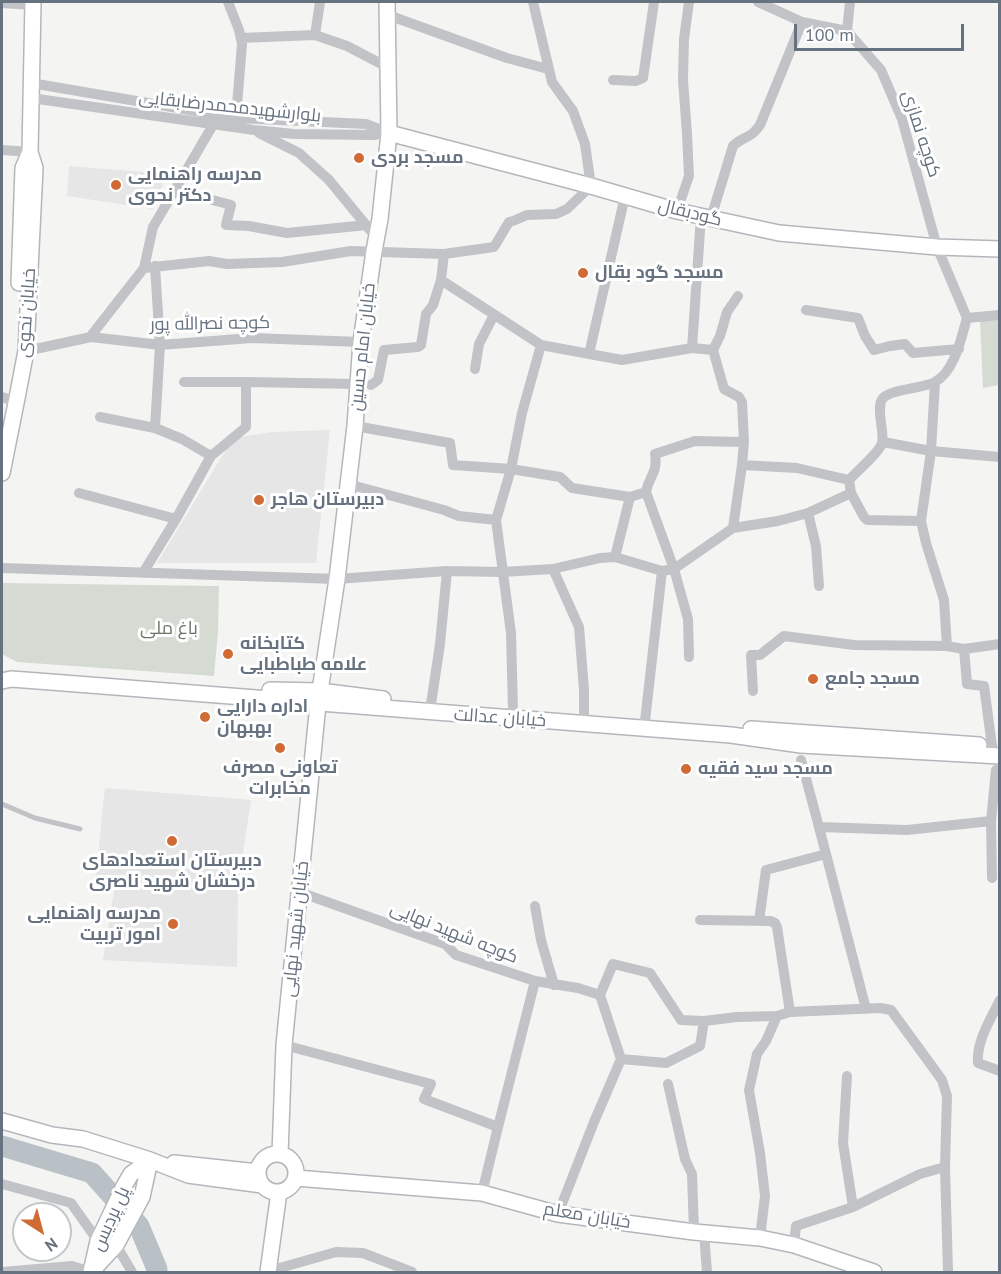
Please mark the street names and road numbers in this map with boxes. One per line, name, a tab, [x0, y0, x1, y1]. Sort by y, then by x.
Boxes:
street label: بلوارشهیدمحمدرضابقایی	[138, 87, 322, 127]
street label: کوچه نمازی	[897, 88, 945, 180]
street label: گودبقال	[656, 195, 724, 231]
street label: خیابان نحوی	[13, 268, 41, 358]
street label: خیابان امام حسین	[346, 282, 380, 412]
street label: کوچه نصرالله پور	[150, 312, 270, 336]
street label: خیابان عدالت	[453, 704, 547, 732]
street label: خیابان شهید نهایی	[278, 860, 314, 998]
street label: کوچه شهید نهایی	[387, 898, 521, 968]
street label: پل پردیس	[87, 1183, 135, 1255]
street label: خیابان معلم	[542, 1198, 632, 1234]

